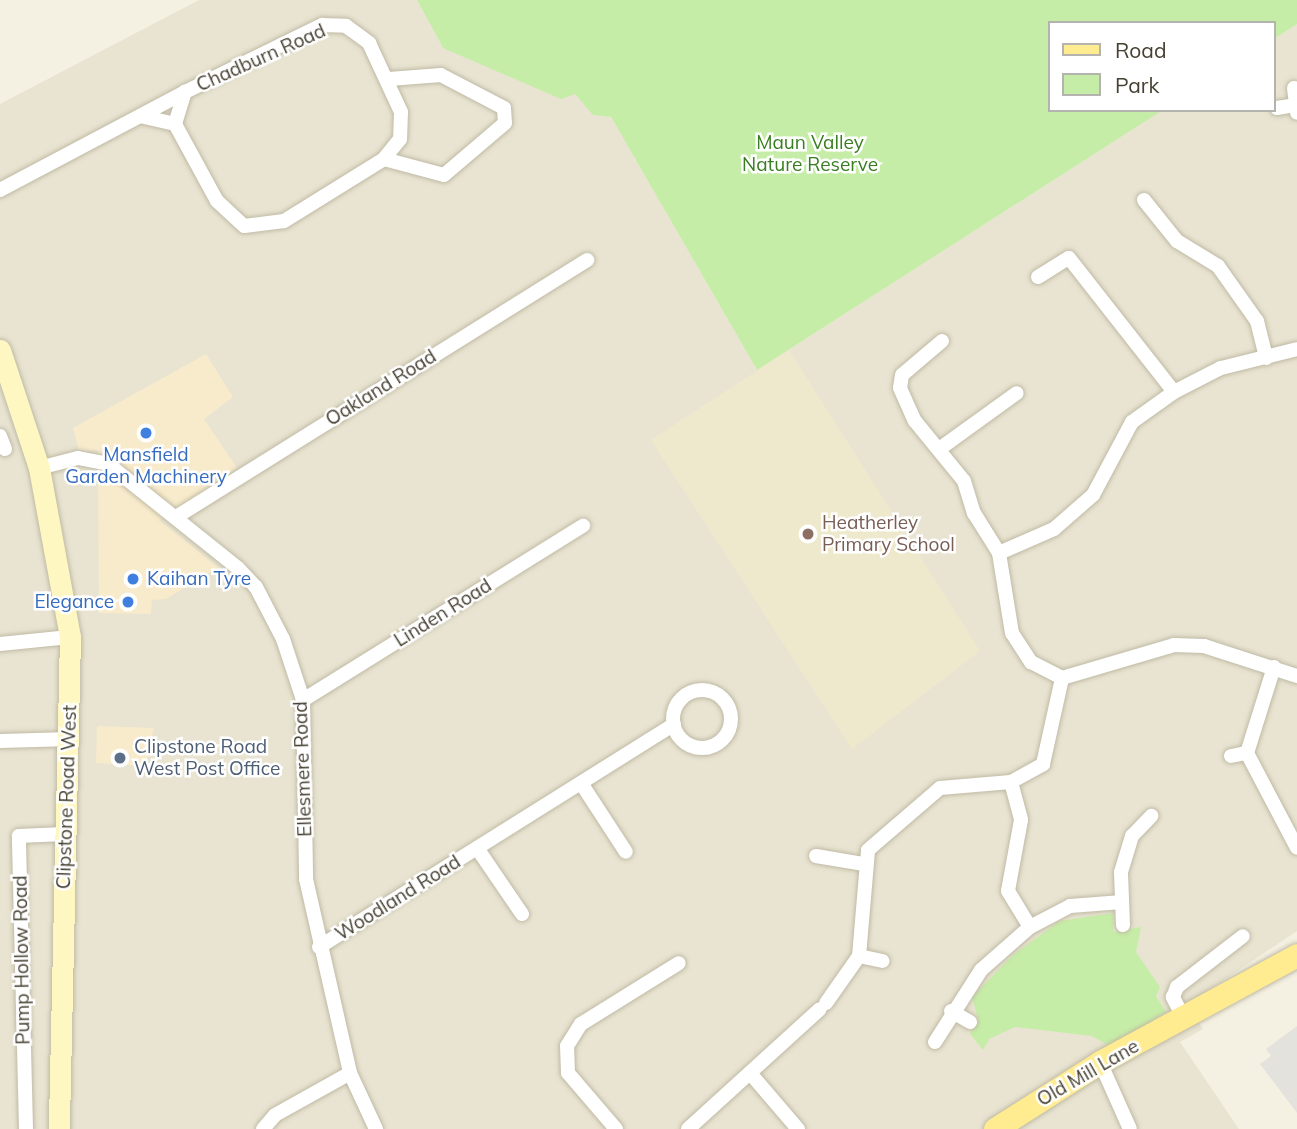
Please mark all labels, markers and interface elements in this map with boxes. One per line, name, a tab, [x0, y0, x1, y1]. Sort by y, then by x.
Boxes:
street label: Chadburn Road	[193, 19, 329, 97]
legend	[1048, 21, 1276, 112]
text: Road	[1115, 37, 1166, 63]
text: Park	[1115, 72, 1159, 98]
park label: Maun Valley Nature Reserve	[742, 132, 878, 176]
street label: Oakland Road	[322, 345, 440, 431]
marker: Mansfield Garden Machinery	[138, 425, 154, 441]
place label: Mansfield Garden Machinery	[65, 444, 227, 488]
place label: Heatherley Primary School	[822, 512, 955, 556]
marker: Heatherley Primary School	[800, 526, 816, 542]
place label: Kaihan Tyre	[147, 568, 251, 590]
marker: Kaihan Tyre	[125, 571, 141, 587]
street label: Linden Road	[390, 574, 496, 652]
place label: Elegance	[34, 591, 114, 613]
marker: Elegance	[120, 594, 136, 610]
street label: Ellesmere Road	[289, 701, 317, 837]
street label: Clipstone Road West	[52, 704, 82, 890]
place label: Clipstone Road West Post Office	[134, 736, 280, 780]
marker: Clipstone Road West Post Office	[112, 750, 128, 766]
street label: Woodland Road	[331, 850, 465, 946]
street label: Pump Hollow Road	[9, 875, 35, 1045]
street label: Old Mill Lane	[1033, 1035, 1143, 1111]

